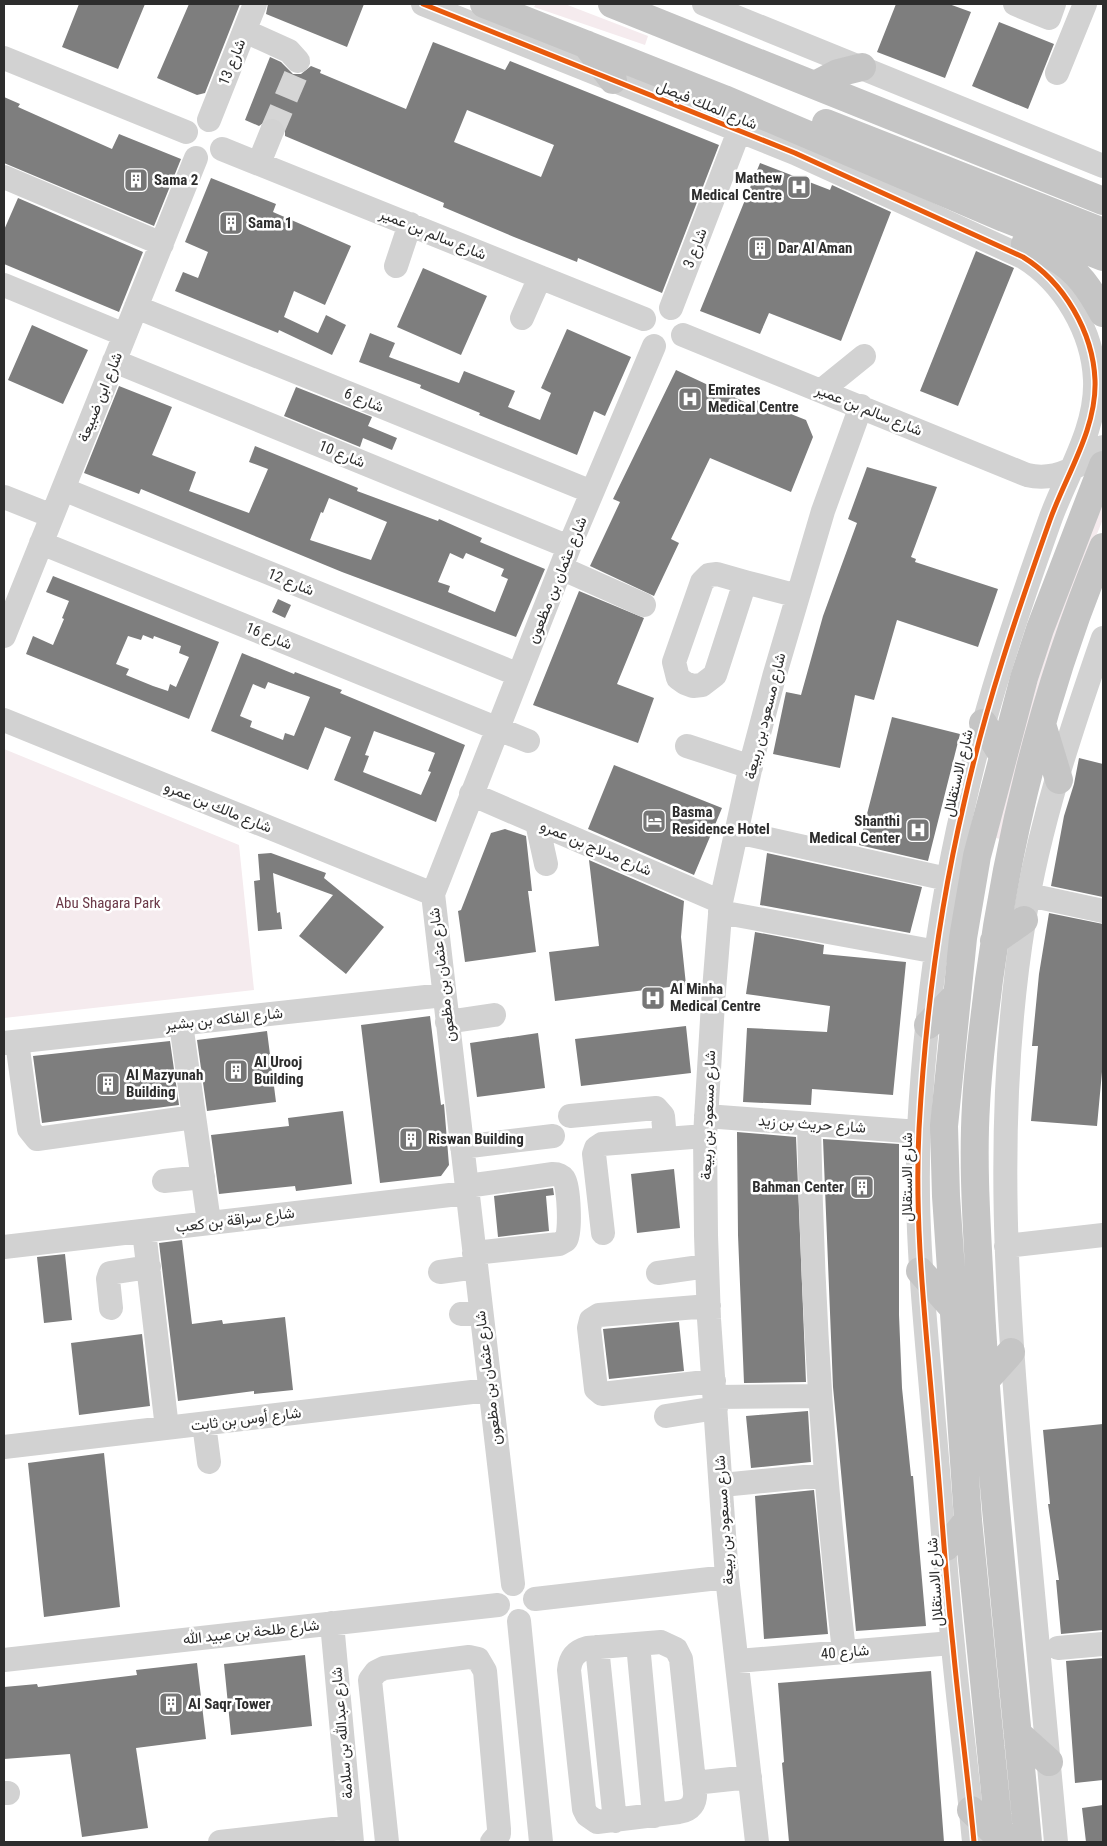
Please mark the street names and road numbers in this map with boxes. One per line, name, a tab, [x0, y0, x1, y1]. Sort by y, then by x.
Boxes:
street label: شارع 13	[215, 36, 251, 89]
street label: شارع الملك فيصل	[653, 77, 760, 135]
street label: شارع سالم بن عمير	[375, 204, 489, 266]
street label: شارع 3	[679, 225, 713, 271]
street label: شارع ابن ضبيعة	[74, 349, 128, 445]
street label: شارع سالم بن عمير	[811, 380, 925, 442]
street label: شارع 6	[341, 384, 387, 418]
street label: شارع 10	[315, 437, 368, 473]
street label: شارع عثمان بن مظعون	[523, 514, 593, 647]
street label: شارع 12	[264, 565, 317, 601]
street label: شارع 16	[242, 619, 295, 655]
street label: شارع مسعود بن ربيعة	[741, 651, 791, 782]
street label: شارع الاستقلال	[939, 727, 979, 819]
street label: شارع مالك بن عمرو	[161, 777, 275, 839]
street label: شارع مدلاج بن عمرو	[537, 816, 654, 881]
street label: شارع عثمان بن مظعون	[425, 906, 461, 1043]
street label: شارع الفاكه بن بشير	[163, 1004, 284, 1036]
street label: شارع مسعود بن ربيعة	[697, 1050, 721, 1180]
street label: شارع حريث بن زيد	[757, 1111, 867, 1139]
street label: شارع الاستقلال	[898, 1132, 918, 1222]
street label: شارع سراقة بن كعب	[175, 1204, 296, 1238]
street label: شارع عثمان بن مظعون	[471, 1309, 507, 1446]
street label: شارع أوس بن ثابت	[190, 1403, 303, 1437]
street label: شارع مسعود بن ربيعة	[710, 1454, 740, 1585]
street label: شارع الاستقلال	[923, 1537, 949, 1627]
street label: شارع طلحة بن عبيد الله	[182, 1616, 320, 1650]
street label: شارع 40	[820, 1641, 870, 1665]
street label: شارع عبدالله بن سلامة	[327, 1666, 359, 1800]

